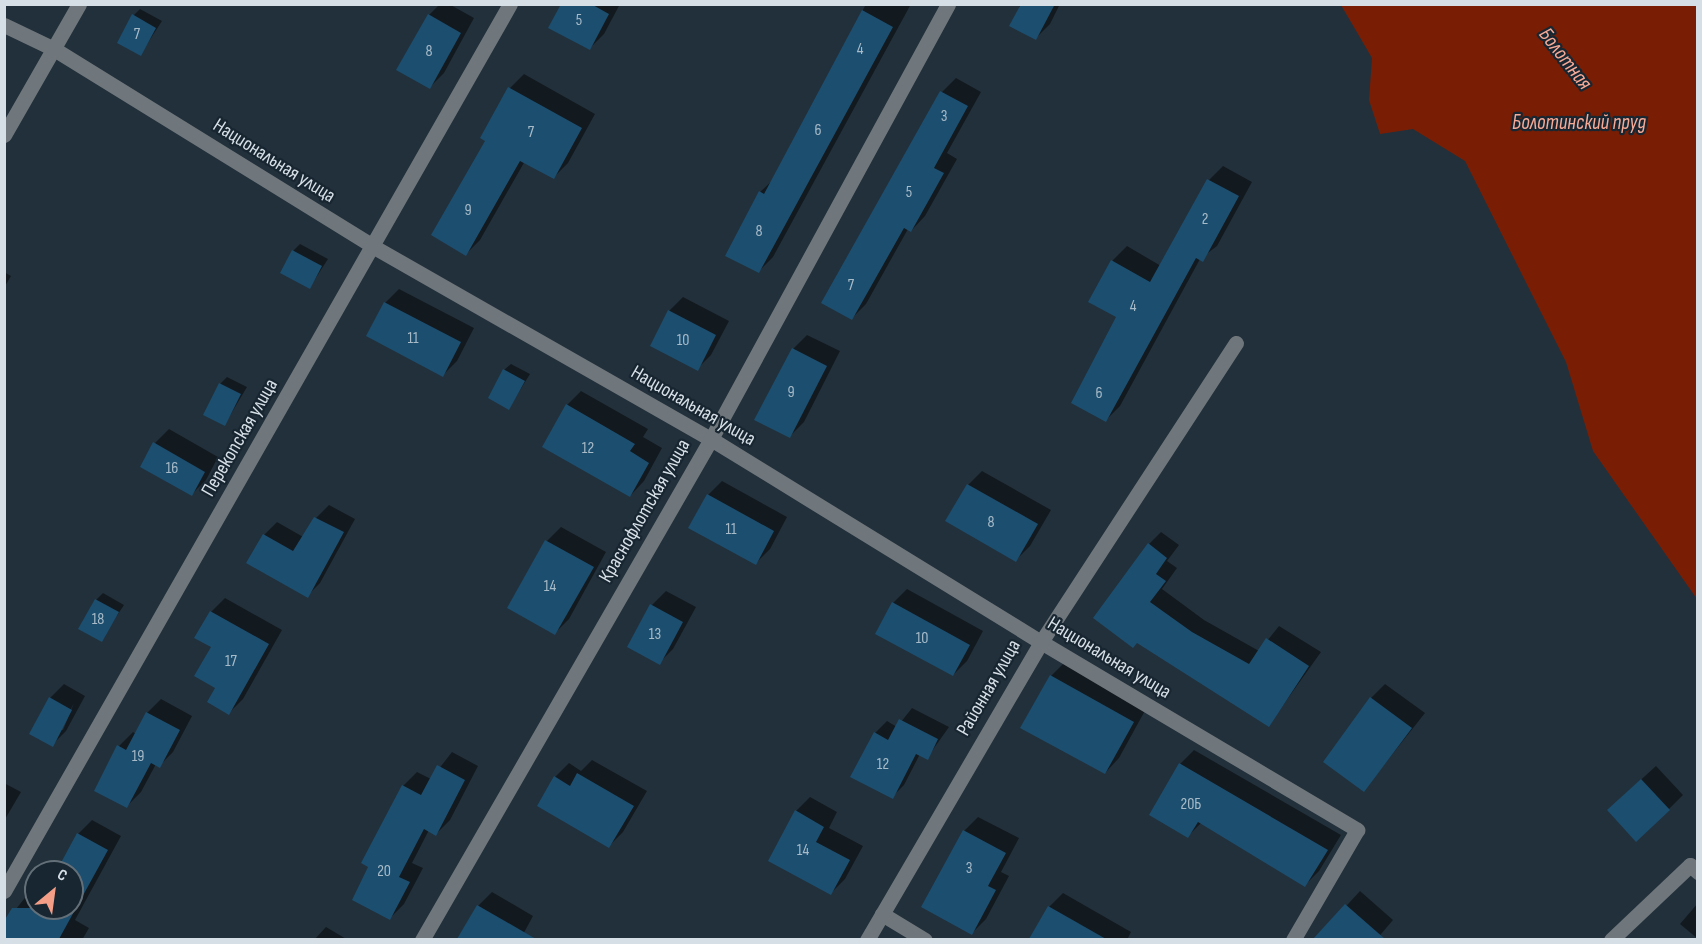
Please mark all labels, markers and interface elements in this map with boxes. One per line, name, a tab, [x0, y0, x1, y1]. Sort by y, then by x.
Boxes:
house number: 5	[576, 11, 582, 31]
water label: Болотная	[1533, 23, 1597, 95]
house number: 7	[134, 25, 140, 45]
house number: 4	[857, 40, 863, 60]
house number: 8	[425, 42, 433, 62]
house number: 3	[941, 107, 947, 127]
water label: Болотинский пруд	[1512, 110, 1646, 136]
street label: Национальная улица	[208, 114, 340, 208]
house number: 6	[814, 121, 822, 141]
house number: 7	[528, 123, 534, 143]
house number: 5	[906, 183, 912, 203]
house number: 9	[464, 201, 472, 221]
house number: 2	[1202, 210, 1208, 230]
house number: 8	[755, 222, 763, 242]
house number: 7	[848, 276, 854, 296]
house number: 4	[1130, 297, 1136, 317]
house number: 11	[407, 329, 419, 349]
house number: 10	[677, 331, 689, 351]
street label: Национальная улица	[626, 361, 760, 451]
street label: Перекопская улица	[197, 375, 283, 501]
house number: 9	[787, 383, 795, 403]
house number: 6	[1095, 384, 1103, 404]
street label: Краснофлотская улица	[594, 435, 696, 587]
house number: 12	[582, 439, 594, 459]
house number: 16	[166, 459, 178, 479]
house number: 8	[987, 513, 995, 533]
house number: 11	[725, 520, 737, 540]
house number: 14	[544, 577, 556, 597]
house number: 18	[92, 610, 104, 630]
street label: Национальная улица	[1043, 612, 1175, 704]
house number: 13	[649, 625, 661, 645]
house number: 10	[916, 629, 928, 649]
street label: Районная улица	[952, 636, 1026, 740]
house number: 17	[225, 652, 237, 672]
house number: 19	[132, 747, 144, 767]
house number: 12	[877, 755, 889, 775]
house number: 20Б	[1181, 795, 1201, 815]
house number: 14	[797, 841, 809, 861]
house number: 3	[966, 859, 972, 879]
north arrow	[24, 860, 84, 920]
house number: 20	[377, 862, 391, 882]
text: С	[54, 865, 70, 886]

